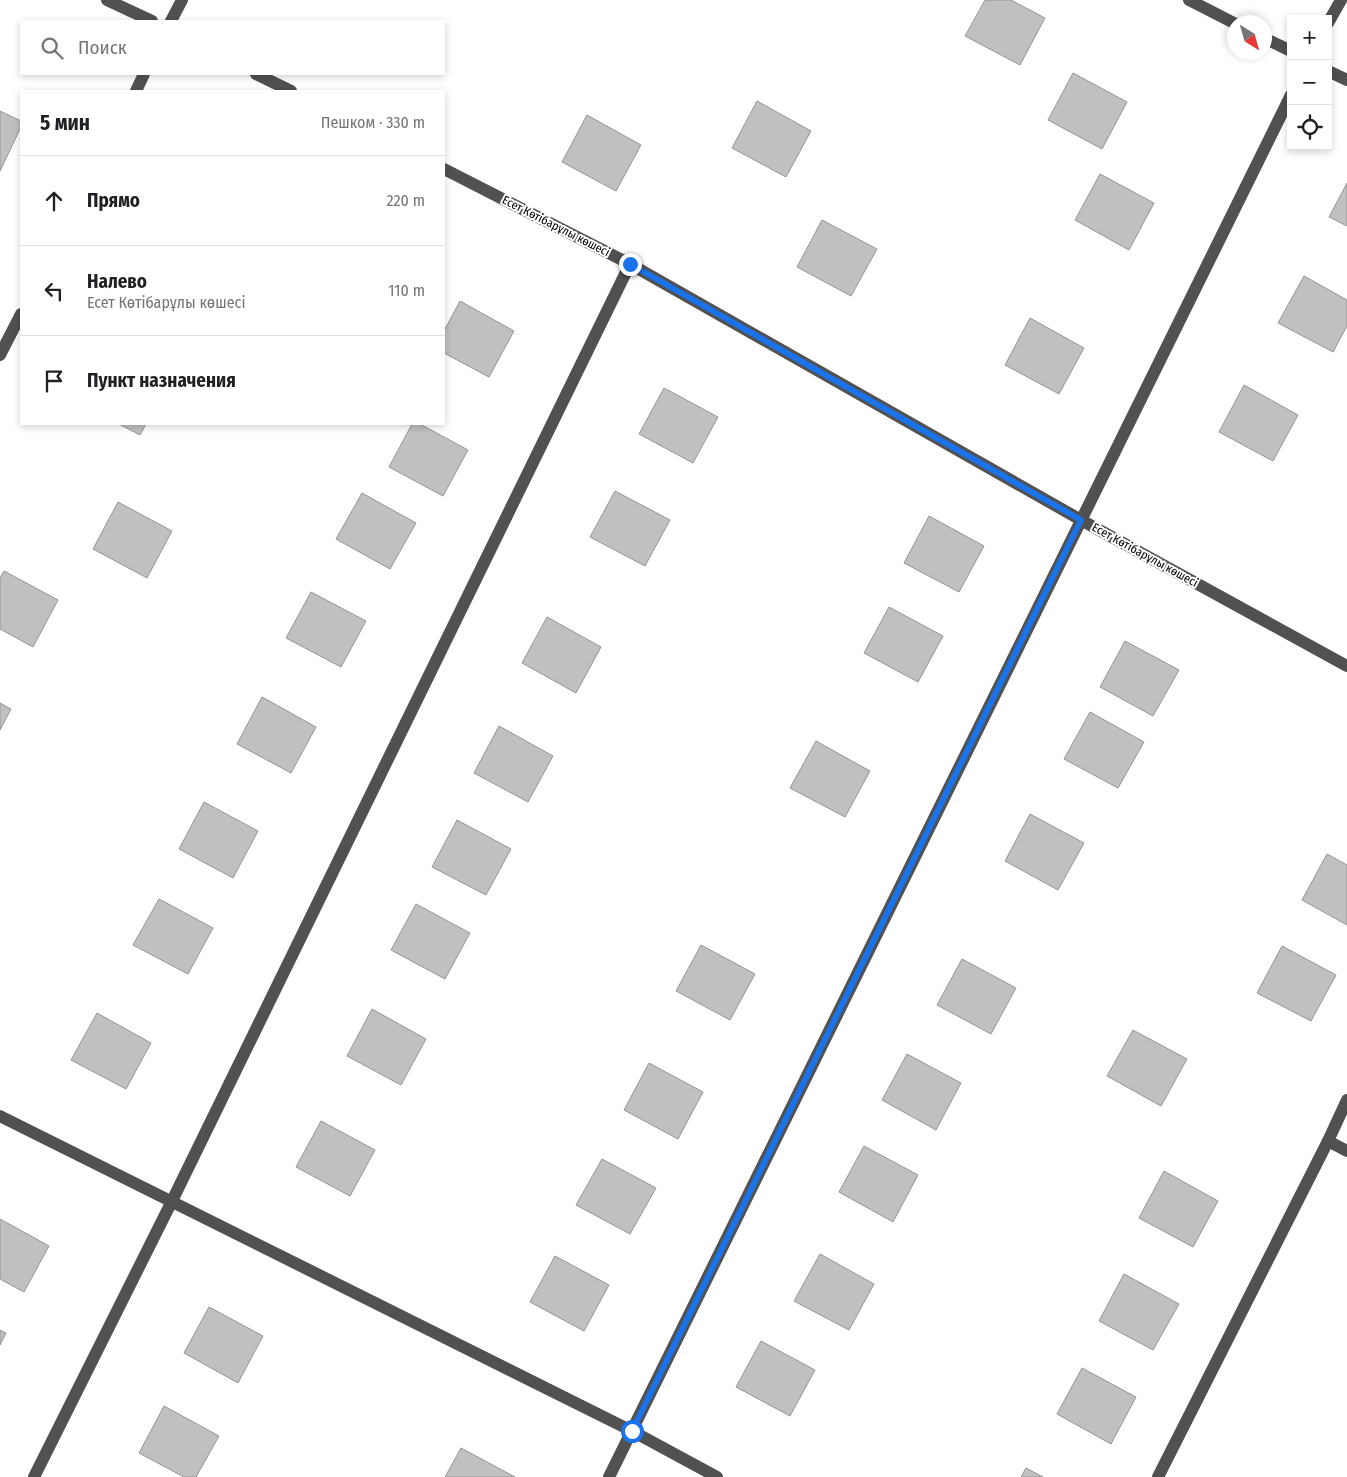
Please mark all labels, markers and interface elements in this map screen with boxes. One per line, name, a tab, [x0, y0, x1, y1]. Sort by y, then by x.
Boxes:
north arrow	[1227, 15, 1272, 60]
map controls	[1287, 15, 1332, 150]
button: +	[1287, 15, 1332, 60]
search box	[20, 20, 445, 75]
icon: search	[38, 34, 66, 62]
text: Поиск	[78, 36, 127, 59]
button: −	[1287, 60, 1332, 105]
button: locate	[1287, 105, 1332, 150]
text: 5 мин	[40, 110, 90, 136]
text: Пешком · 330 m	[321, 113, 425, 132]
icon: ahead	[40, 187, 68, 215]
text: Прямо	[87, 189, 140, 212]
text: 220 m	[386, 191, 425, 210]
street label: Есет Көтібарұлы көшесі	[500, 193, 612, 259]
route end	[619, 253, 642, 276]
text: Налево	[87, 270, 147, 293]
icon: left	[40, 277, 68, 305]
text: 110 m	[388, 281, 425, 300]
text: Есет Көтібарұлы көшесі	[87, 293, 245, 312]
icon: arrive	[40, 367, 68, 395]
text: Пункт назначения	[87, 369, 236, 392]
street label: Есет Көтібарұлы көшесі	[1090, 520, 1200, 590]
route start	[621, 1420, 644, 1443]

